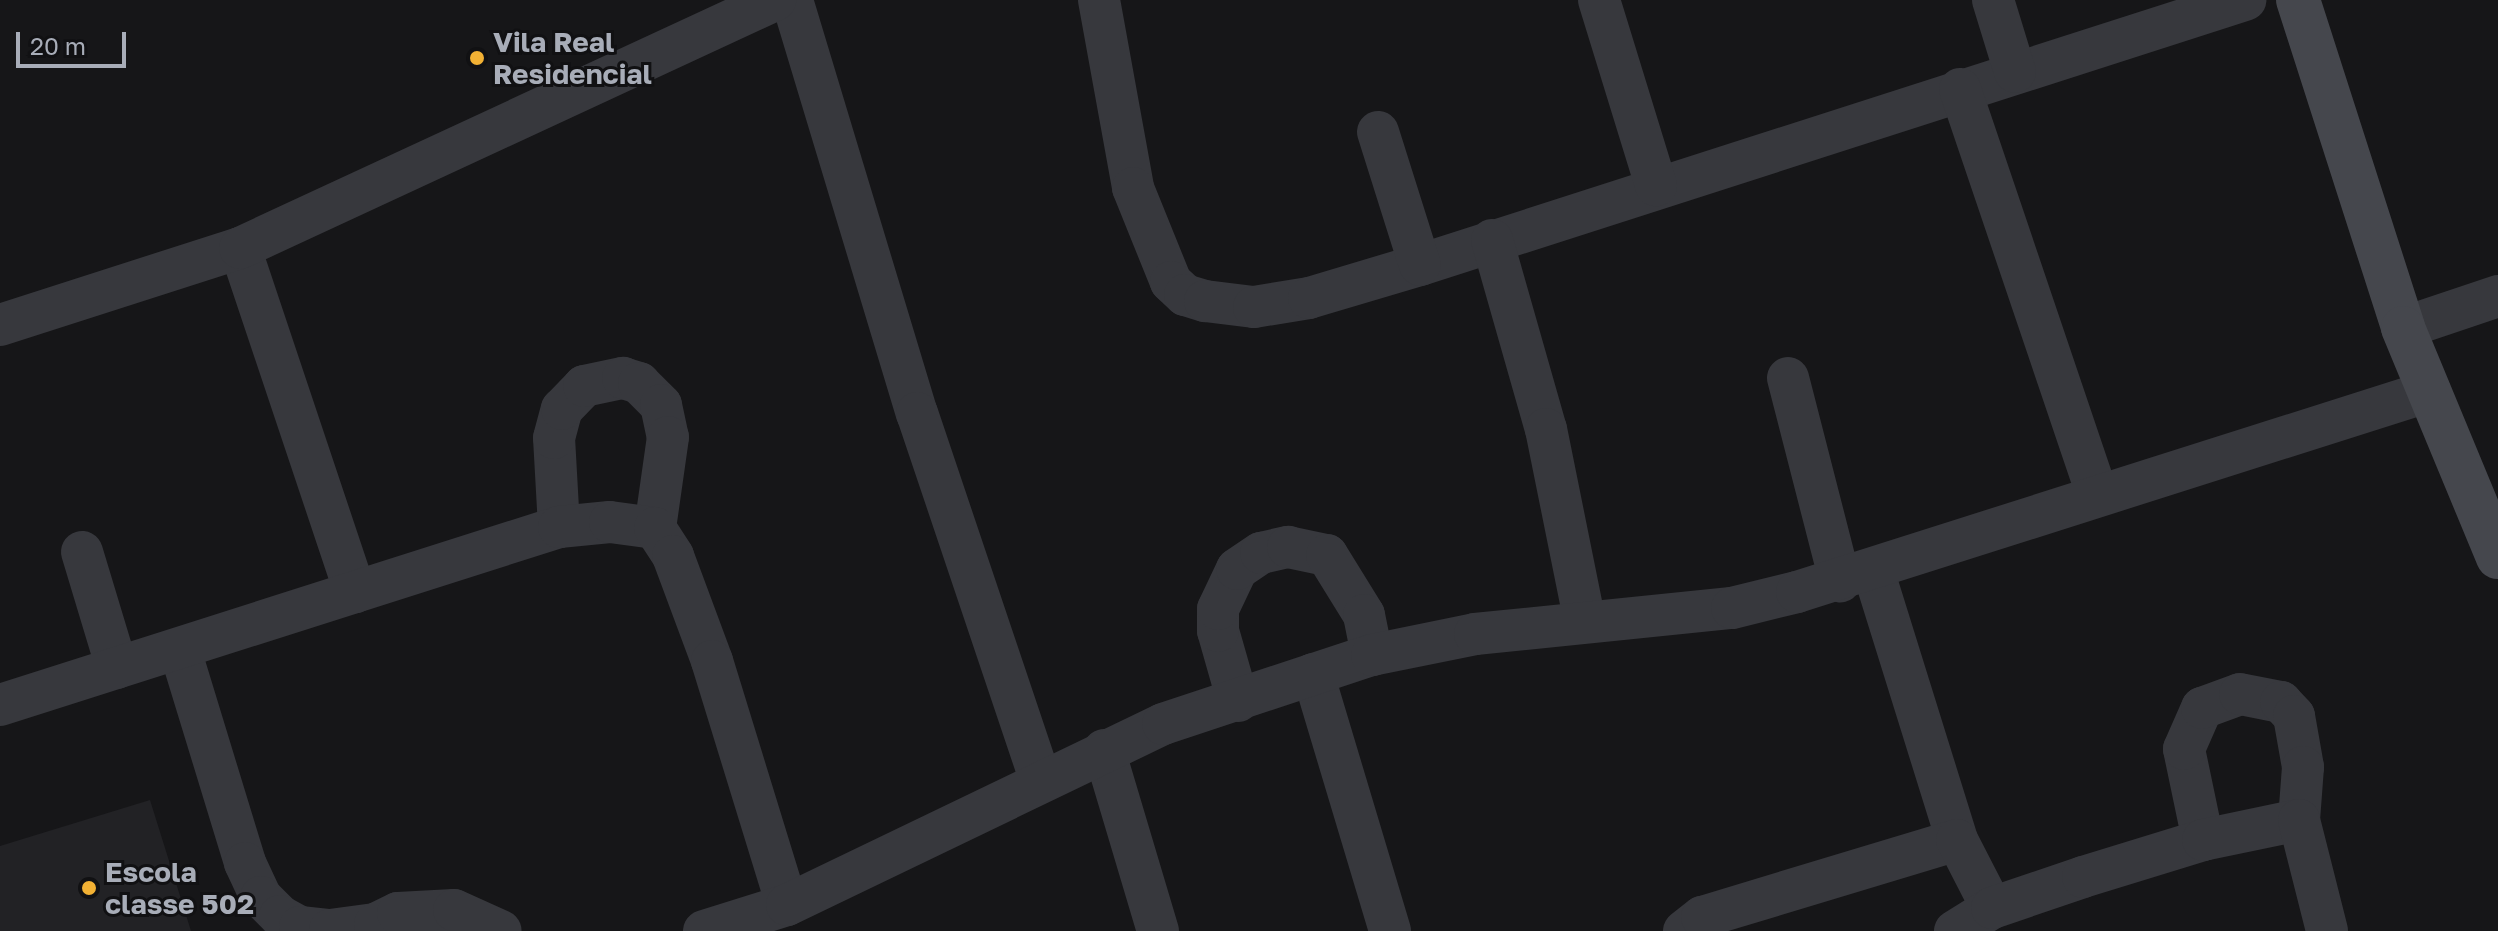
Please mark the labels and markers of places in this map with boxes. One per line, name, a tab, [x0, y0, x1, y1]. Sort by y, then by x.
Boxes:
place label: Vila Real Residencial	[493, 25, 652, 91]
marker: Vila Real Residencial	[468, 49, 486, 67]
place label: Escola classe 502	[105, 855, 254, 921]
marker: Escola classe 502	[80, 879, 98, 897]

